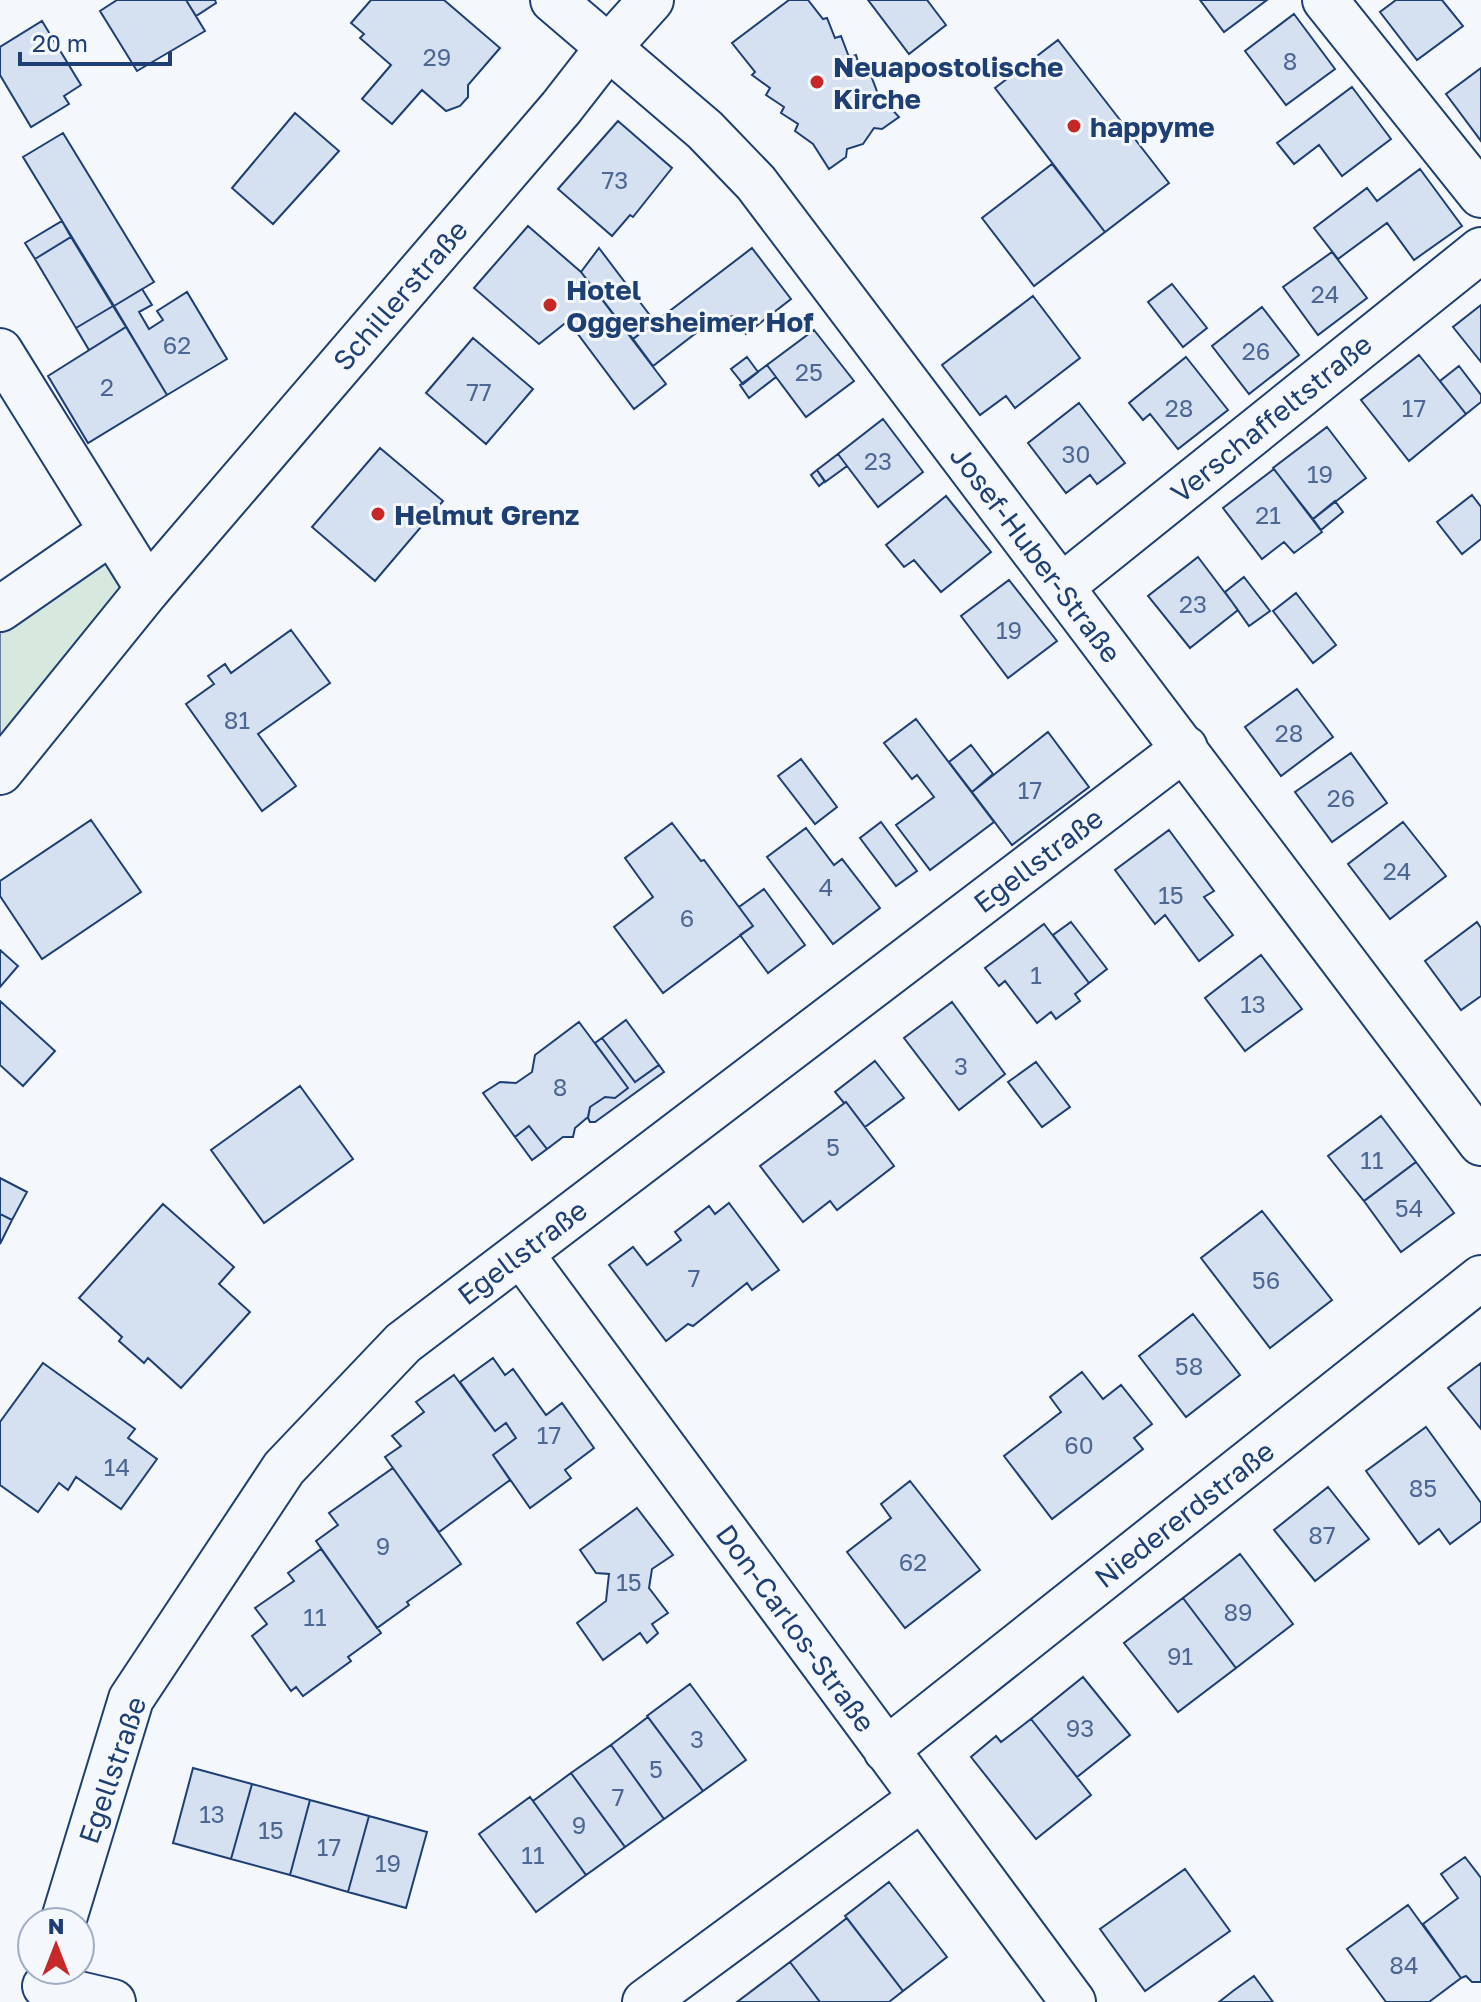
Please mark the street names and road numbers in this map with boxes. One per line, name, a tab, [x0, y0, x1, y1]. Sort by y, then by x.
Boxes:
street label: Schillerstraße	[326, 213, 474, 377]
street label: Verschaffeltstraße	[1164, 327, 1378, 509]
street label: Josef-Huber-Straße	[944, 439, 1128, 669]
street label: Egellstraße	[967, 801, 1109, 919]
street label: Egellstraße	[451, 1193, 593, 1311]
street label: Niedererdstraße	[1088, 1434, 1280, 1594]
street label: Don-Carlos-Straße	[710, 1518, 882, 1738]
street label: Egellstraße	[71, 1692, 153, 1848]

